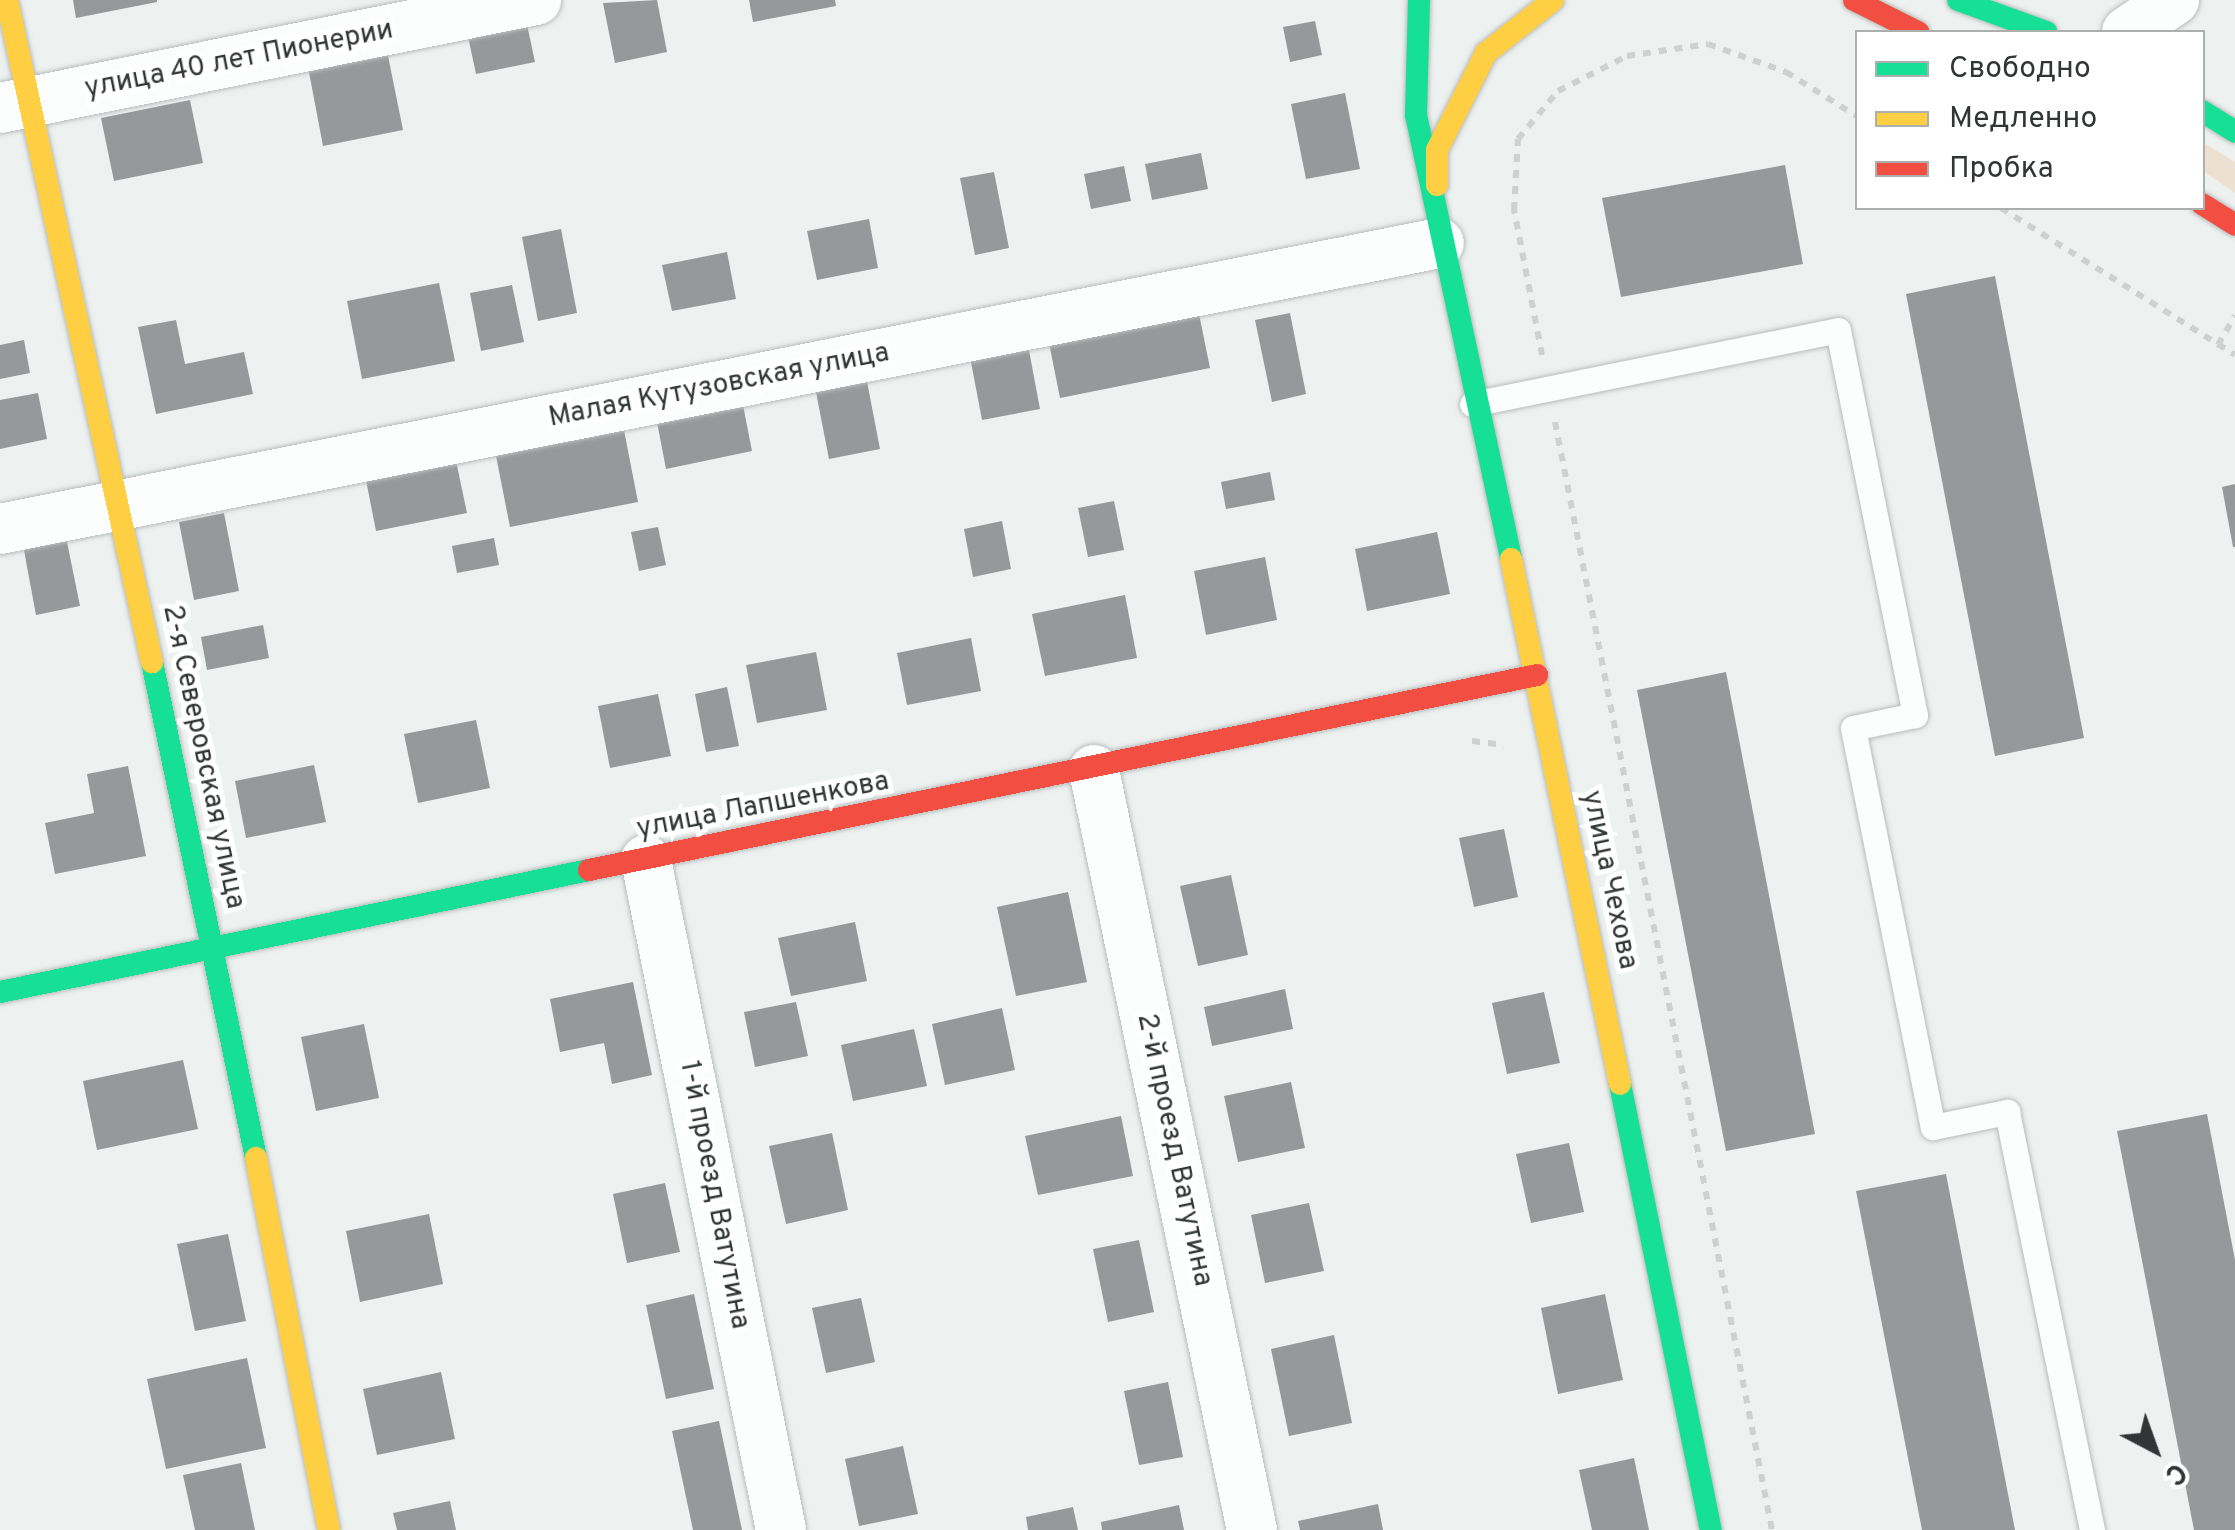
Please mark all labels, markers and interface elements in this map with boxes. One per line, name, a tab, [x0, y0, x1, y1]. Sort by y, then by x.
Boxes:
street label: улица 40 лет Пионерии	[82, 14, 396, 106]
legend	[1855, 30, 2205, 210]
text: Свободно	[1949, 51, 2091, 88]
text: Медленно	[1949, 101, 2097, 138]
text: Пробка	[1949, 151, 2054, 188]
street label: Малая Кутузовская улица	[546, 336, 892, 436]
street label: 2-я Северовская улица	[154, 602, 252, 912]
street label: улица Лапшенкова	[634, 765, 892, 847]
street label: улица Чехова	[1574, 788, 1644, 972]
street label: 2-й проезд Ватутина	[1129, 1011, 1219, 1289]
street label: 1-й проезд Ватутина	[672, 1058, 756, 1332]
north arrow	[2105, 1400, 2205, 1500]
text: С	[2156, 1453, 2193, 1492]

